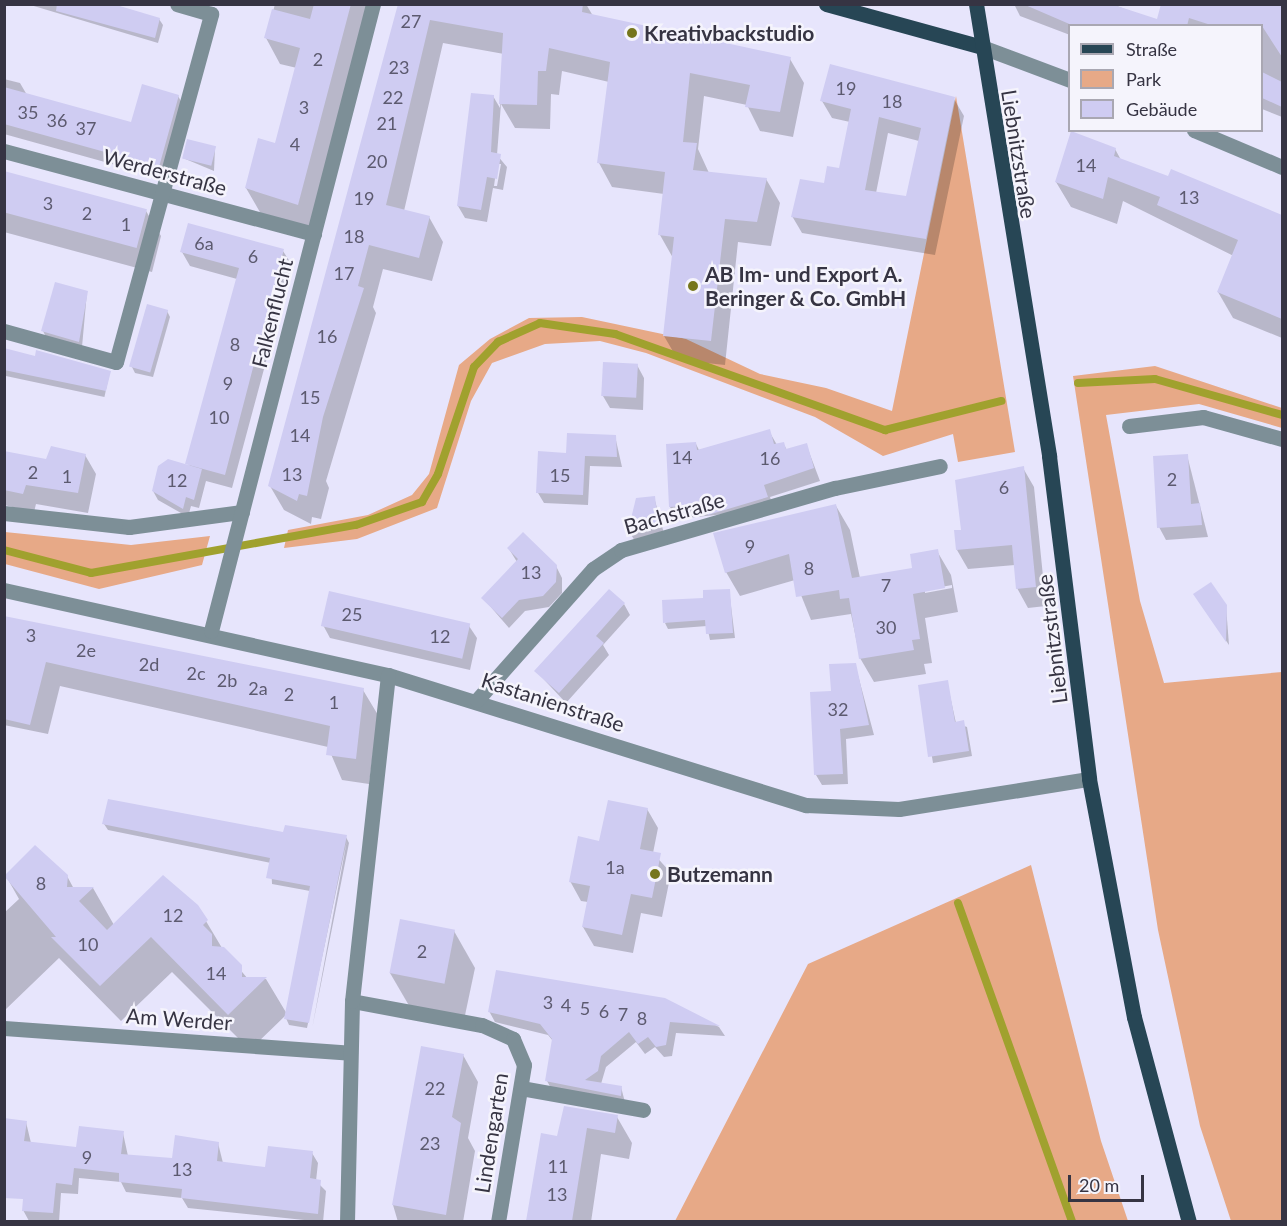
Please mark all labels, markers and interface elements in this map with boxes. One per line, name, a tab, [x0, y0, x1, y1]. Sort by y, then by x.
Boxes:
house number: 27	[401, 10, 421, 32]
place label: Kreativbackstudio	[644, 20, 814, 46]
legend	[1068, 24, 1263, 132]
marker: Kreativbackstudio	[625, 26, 639, 40]
text: Straße	[1126, 38, 1177, 60]
house number: 2	[313, 48, 323, 70]
house number: 23	[389, 56, 409, 78]
text: Park	[1126, 68, 1161, 90]
house number: 19	[836, 77, 856, 99]
house number: 22	[383, 86, 403, 108]
street label: Liebnitzstraße	[996, 88, 1042, 220]
house number: 18	[882, 90, 902, 112]
house number: 3	[299, 96, 309, 118]
text: Gebäude	[1126, 98, 1197, 120]
house number: 35	[18, 101, 38, 123]
house number: 36	[47, 109, 67, 131]
house number: 21	[377, 112, 397, 134]
house number: 37	[76, 117, 96, 139]
house number: 4	[290, 133, 300, 155]
street label: Werderstraße	[100, 143, 230, 201]
house number: 20	[367, 150, 387, 172]
house number: 14	[1076, 154, 1096, 176]
house number: 13	[1179, 186, 1199, 208]
house number: 19	[354, 187, 374, 209]
house number: 3	[43, 192, 53, 214]
house number: 2	[82, 202, 92, 224]
house number: 1	[121, 213, 131, 235]
house number: 18	[344, 225, 364, 247]
house number: 6a	[194, 232, 214, 254]
house number: 6	[248, 245, 258, 267]
street label: Falkenflucht	[246, 256, 298, 370]
place label: AB Im- und Export A. Beringer & Co. GmbH	[705, 261, 907, 311]
house number: 17	[334, 262, 354, 284]
marker: AB Im- und Export A. Beringer & Co. GmbH	[686, 279, 700, 293]
house number: 16	[317, 325, 337, 347]
house number: 8	[230, 333, 240, 355]
house number: 9	[223, 372, 233, 394]
house number: 15	[300, 386, 320, 408]
house number: 10	[209, 406, 229, 428]
house number: 14	[290, 424, 310, 446]
house number: 14	[672, 446, 692, 468]
house number: 16	[760, 447, 780, 469]
house number: 2	[28, 461, 38, 483]
house number: 13	[282, 463, 302, 485]
house number: 15	[550, 464, 570, 486]
house number: 1	[62, 465, 72, 487]
house number: 2	[1167, 468, 1177, 490]
house number: 12	[167, 469, 187, 491]
house number: 6	[999, 476, 1009, 498]
street label: Bachstraße	[621, 487, 727, 539]
house number: 9	[745, 535, 755, 557]
house number: 8	[804, 557, 814, 579]
house number: 13	[521, 561, 541, 583]
street label: Liebnitzstraße	[1032, 573, 1072, 705]
house number: 7	[881, 574, 891, 596]
house number: 25	[342, 603, 362, 625]
house number: 30	[876, 616, 896, 638]
house number: 3	[26, 624, 36, 646]
house number: 12	[430, 625, 450, 647]
house number: 2e	[76, 639, 96, 661]
house number: 2d	[139, 653, 159, 675]
house number: 2c	[186, 662, 206, 684]
street label: Kastanienstraße	[478, 667, 628, 737]
house number: 2b	[217, 669, 237, 691]
house number: 2a	[248, 677, 268, 699]
house number: 2	[284, 683, 294, 705]
house number: 1	[329, 691, 339, 713]
house number: 32	[828, 698, 848, 720]
house number: 1a	[605, 856, 625, 878]
place label: Butzemann	[667, 861, 773, 887]
marker: Butzemann	[648, 867, 662, 881]
house number: 8	[36, 872, 46, 894]
house number: 12	[163, 904, 183, 926]
house number: 10	[78, 933, 98, 955]
house number: 2	[417, 940, 427, 962]
house number: 14	[206, 962, 226, 984]
house number: 3	[543, 991, 553, 1013]
house number: 4	[561, 994, 571, 1016]
house number: 5	[580, 997, 590, 1019]
house number: 6	[599, 1000, 609, 1022]
street label: Am Werder	[125, 1003, 233, 1035]
house number: 7	[618, 1003, 628, 1025]
house number: 8	[637, 1007, 647, 1029]
street label: Lindengarten	[469, 1071, 513, 1195]
house number: 22	[425, 1077, 445, 1099]
house number: 23	[420, 1132, 440, 1154]
house number: 9	[82, 1146, 92, 1168]
house number: 11	[548, 1155, 568, 1177]
house number: 13	[172, 1158, 192, 1180]
scale bar	[1071, 1163, 1148, 1201]
text: 20 m	[1079, 1174, 1119, 1196]
house number: 13	[547, 1183, 567, 1205]

